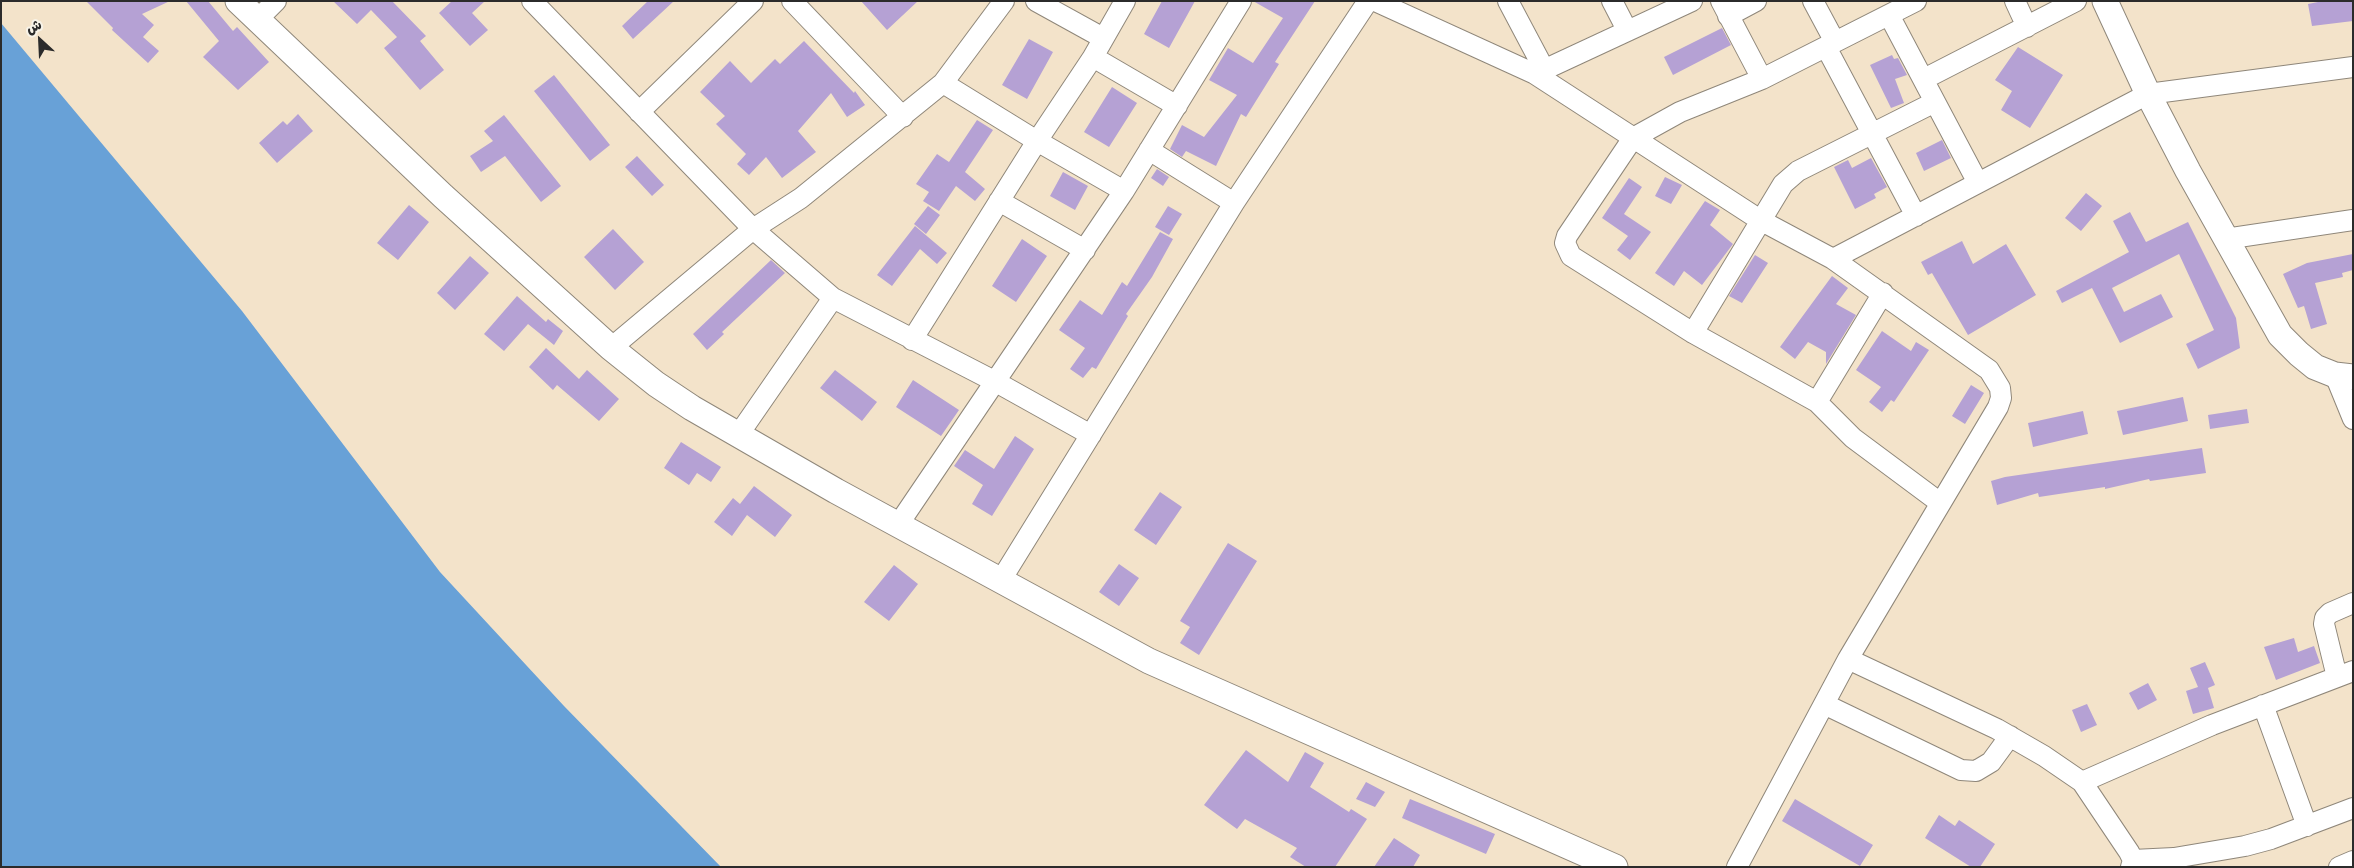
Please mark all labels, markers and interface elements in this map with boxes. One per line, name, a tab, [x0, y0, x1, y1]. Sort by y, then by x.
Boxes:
north arrow	[15, 15, 65, 65]
text: ش	[23, 15, 44, 38]

